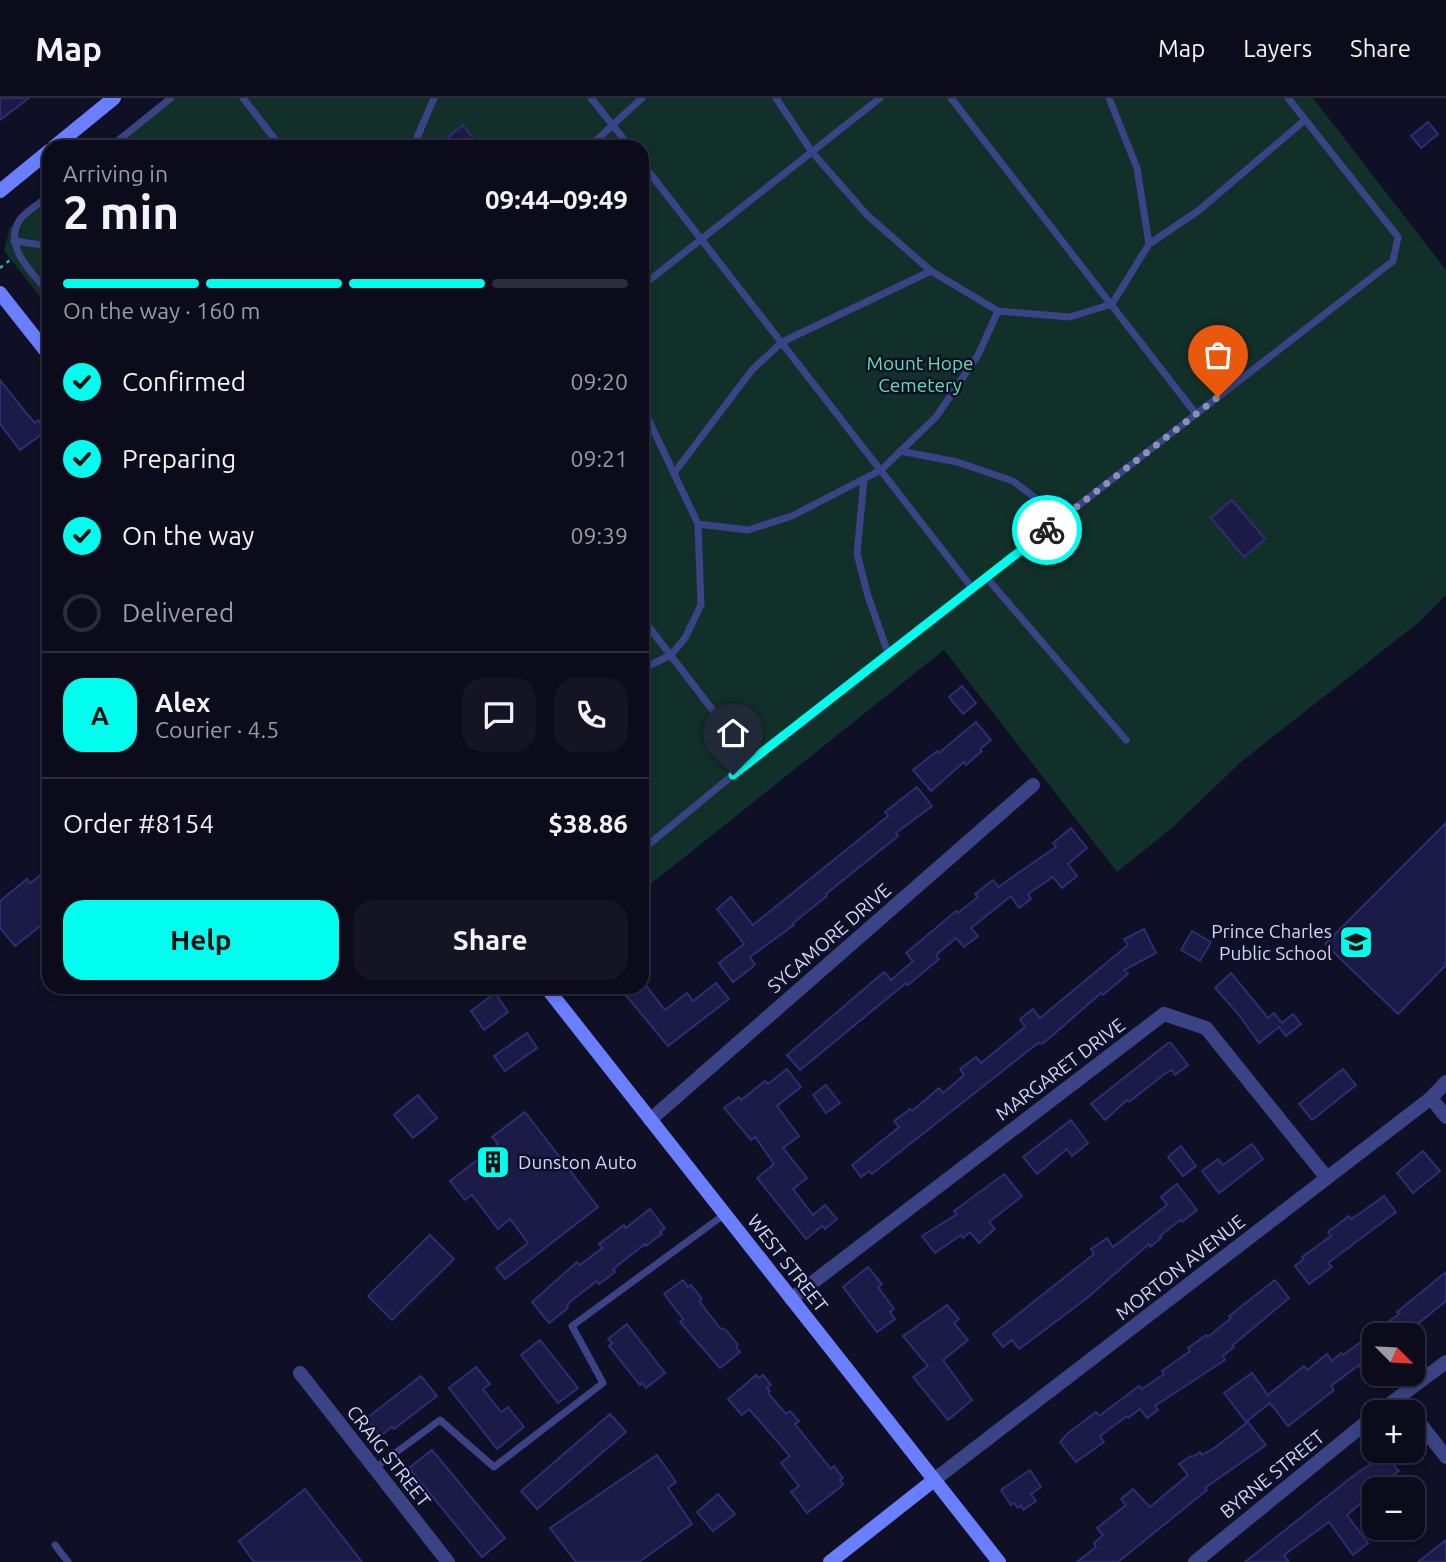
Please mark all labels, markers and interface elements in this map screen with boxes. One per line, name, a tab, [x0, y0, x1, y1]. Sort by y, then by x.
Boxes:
text: Map	[35, 30, 102, 67]
text: Map	[1158, 35, 1205, 62]
text: Layers	[1243, 35, 1312, 62]
text: Share	[1350, 35, 1411, 62]
text: Arriving in	[63, 161, 168, 186]
text: 09:44–09:49	[485, 185, 628, 214]
text: 2 min	[63, 186, 179, 238]
text: On the way · 160 m	[63, 298, 260, 323]
pin	[1188, 325, 1248, 397]
icon: bag	[1199, 336, 1237, 374]
park label: Mount Hope Cemetery	[866, 352, 974, 396]
icon: check	[63, 363, 101, 401]
text: Confirmed	[122, 367, 246, 396]
text: 09:20	[570, 369, 628, 394]
icon: check	[63, 440, 101, 478]
text: Preparing	[122, 444, 236, 473]
text: 09:21	[570, 446, 628, 471]
courier	[1012, 495, 1082, 565]
icon: bike	[1028, 511, 1066, 549]
icon: check	[63, 517, 101, 555]
text: On the way	[122, 521, 254, 550]
text: 09:39	[570, 523, 628, 548]
text: Delivered	[122, 598, 234, 627]
button: chat	[462, 678, 536, 752]
button: phone	[554, 678, 628, 752]
text: Alex	[155, 688, 210, 717]
text: A	[91, 701, 109, 730]
pin	[703, 703, 763, 775]
icon: home	[714, 714, 752, 752]
text: Courier · 4.5	[155, 717, 279, 742]
text: Order #8154	[63, 809, 214, 838]
text: $38.86	[548, 809, 628, 838]
street label: SYCAMORE DRIVE	[763, 879, 895, 997]
button: Help	[63, 900, 339, 980]
button: Share	[353, 900, 628, 980]
place label: Prince Charles Public School	[1211, 920, 1332, 964]
school or university icon: Prince Charles Public School	[1337, 923, 1375, 961]
street label: MARGARET DRIVE	[991, 1013, 1129, 1125]
building icon: Dunston Auto	[474, 1143, 512, 1181]
place label: Dunston Auto	[518, 1151, 637, 1173]
street label: WEST STREET	[743, 1210, 833, 1316]
street label: MORTON AVENUE	[1111, 1210, 1249, 1324]
north arrow	[1362, 1323, 1424, 1386]
map controls	[1362, 1323, 1425, 1540]
button: +	[1362, 1400, 1425, 1463]
street label: CRAIG STREET	[343, 1401, 436, 1511]
street label: BYRNE STREET	[1216, 1425, 1329, 1523]
button: −	[1362, 1477, 1425, 1540]

